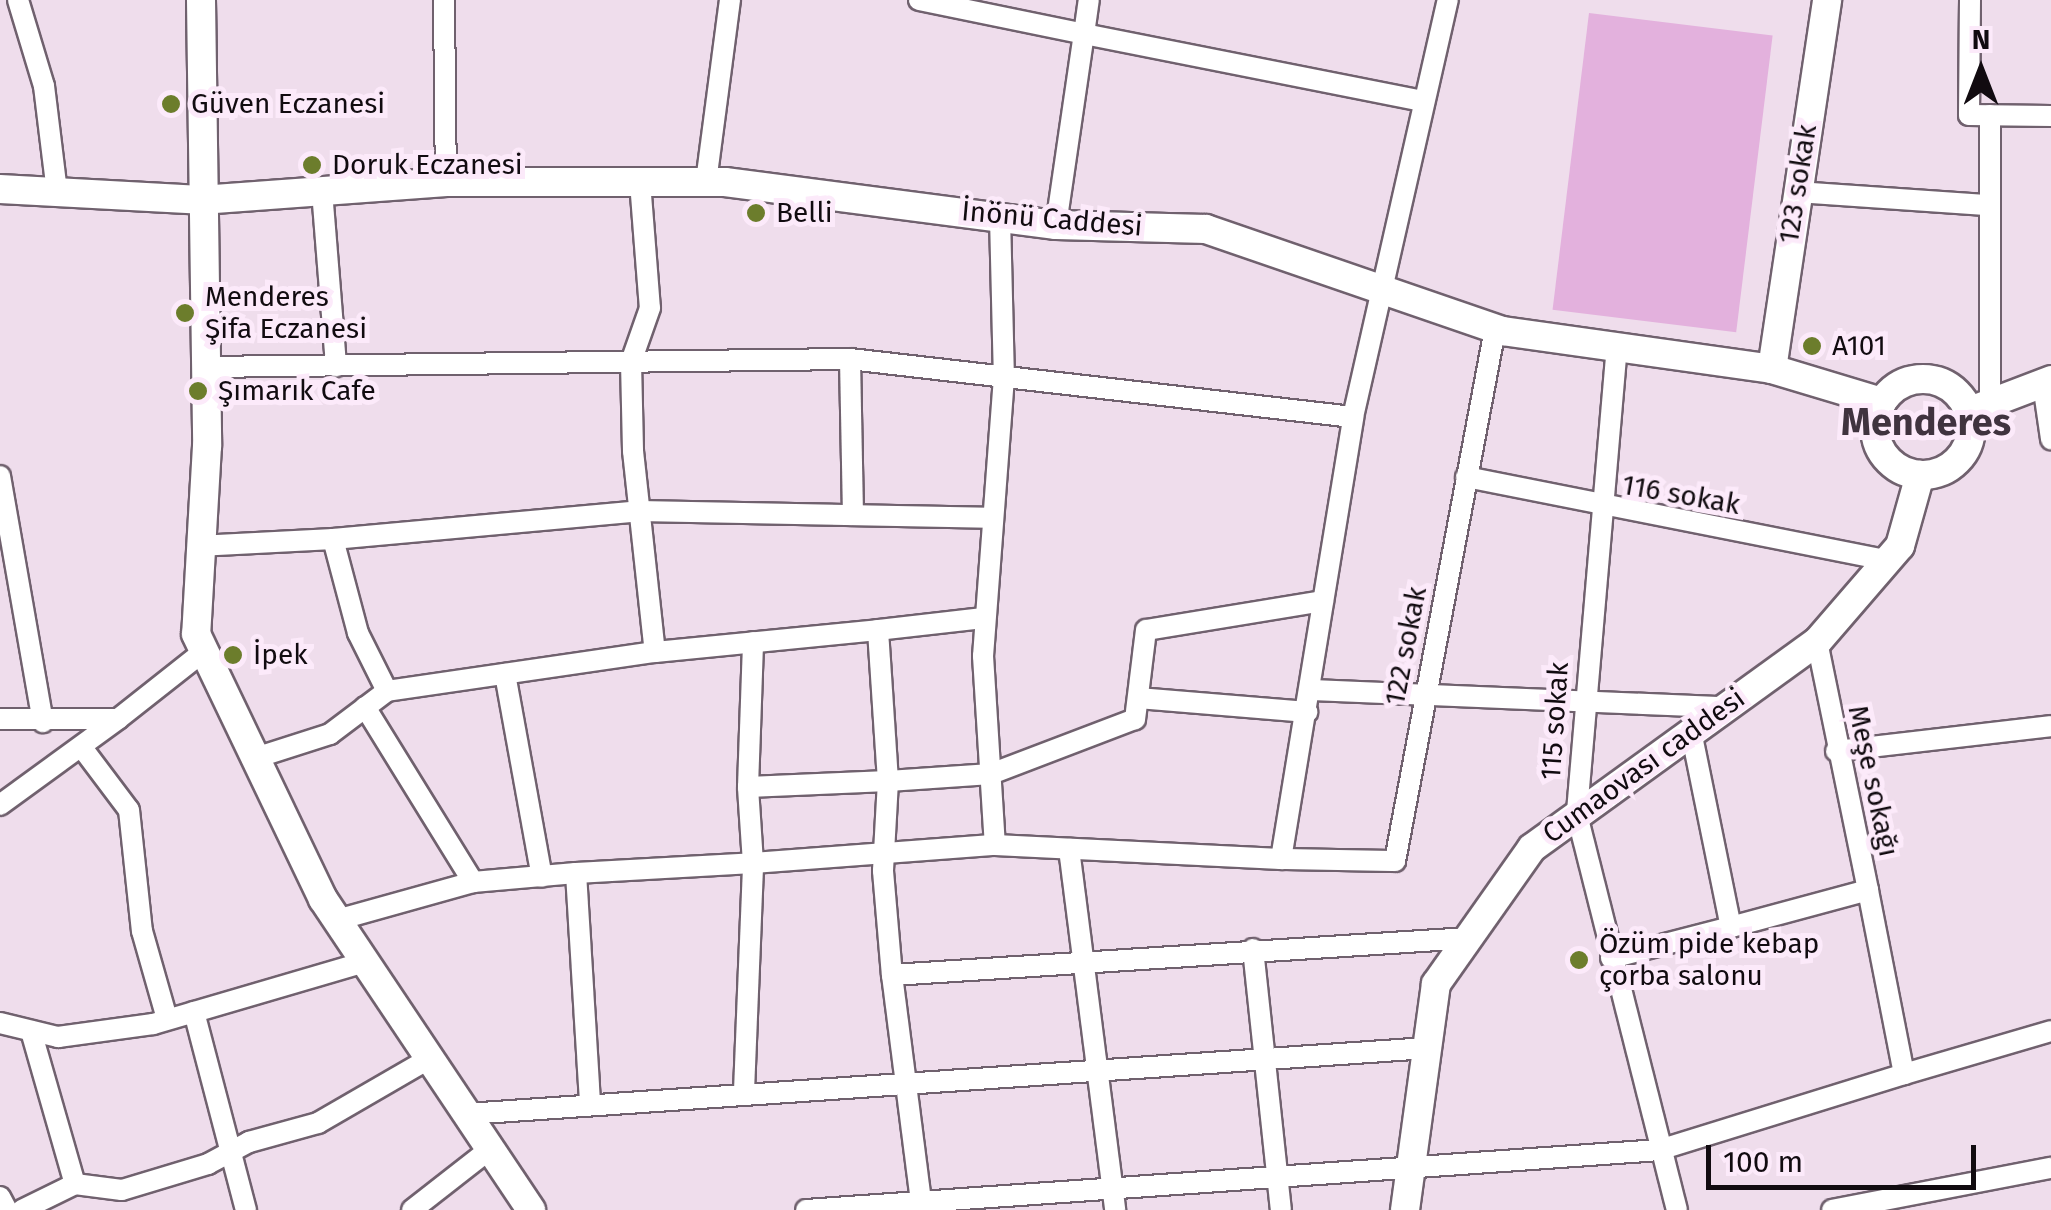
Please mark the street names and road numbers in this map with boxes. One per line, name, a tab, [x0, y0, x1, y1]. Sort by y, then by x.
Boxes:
street label: 123 sokak	[1772, 122, 1824, 246]
street label: İnönü Caddesi	[960, 194, 1144, 244]
street label: 116 sokak	[1619, 468, 1743, 522]
street label: 122 sokak	[1378, 584, 1434, 708]
street label: 115 sokak	[1534, 661, 1576, 781]
street label: Cumaovası caddesi	[1536, 681, 1752, 851]
street label: Meşe sokağı	[1841, 702, 1905, 860]

